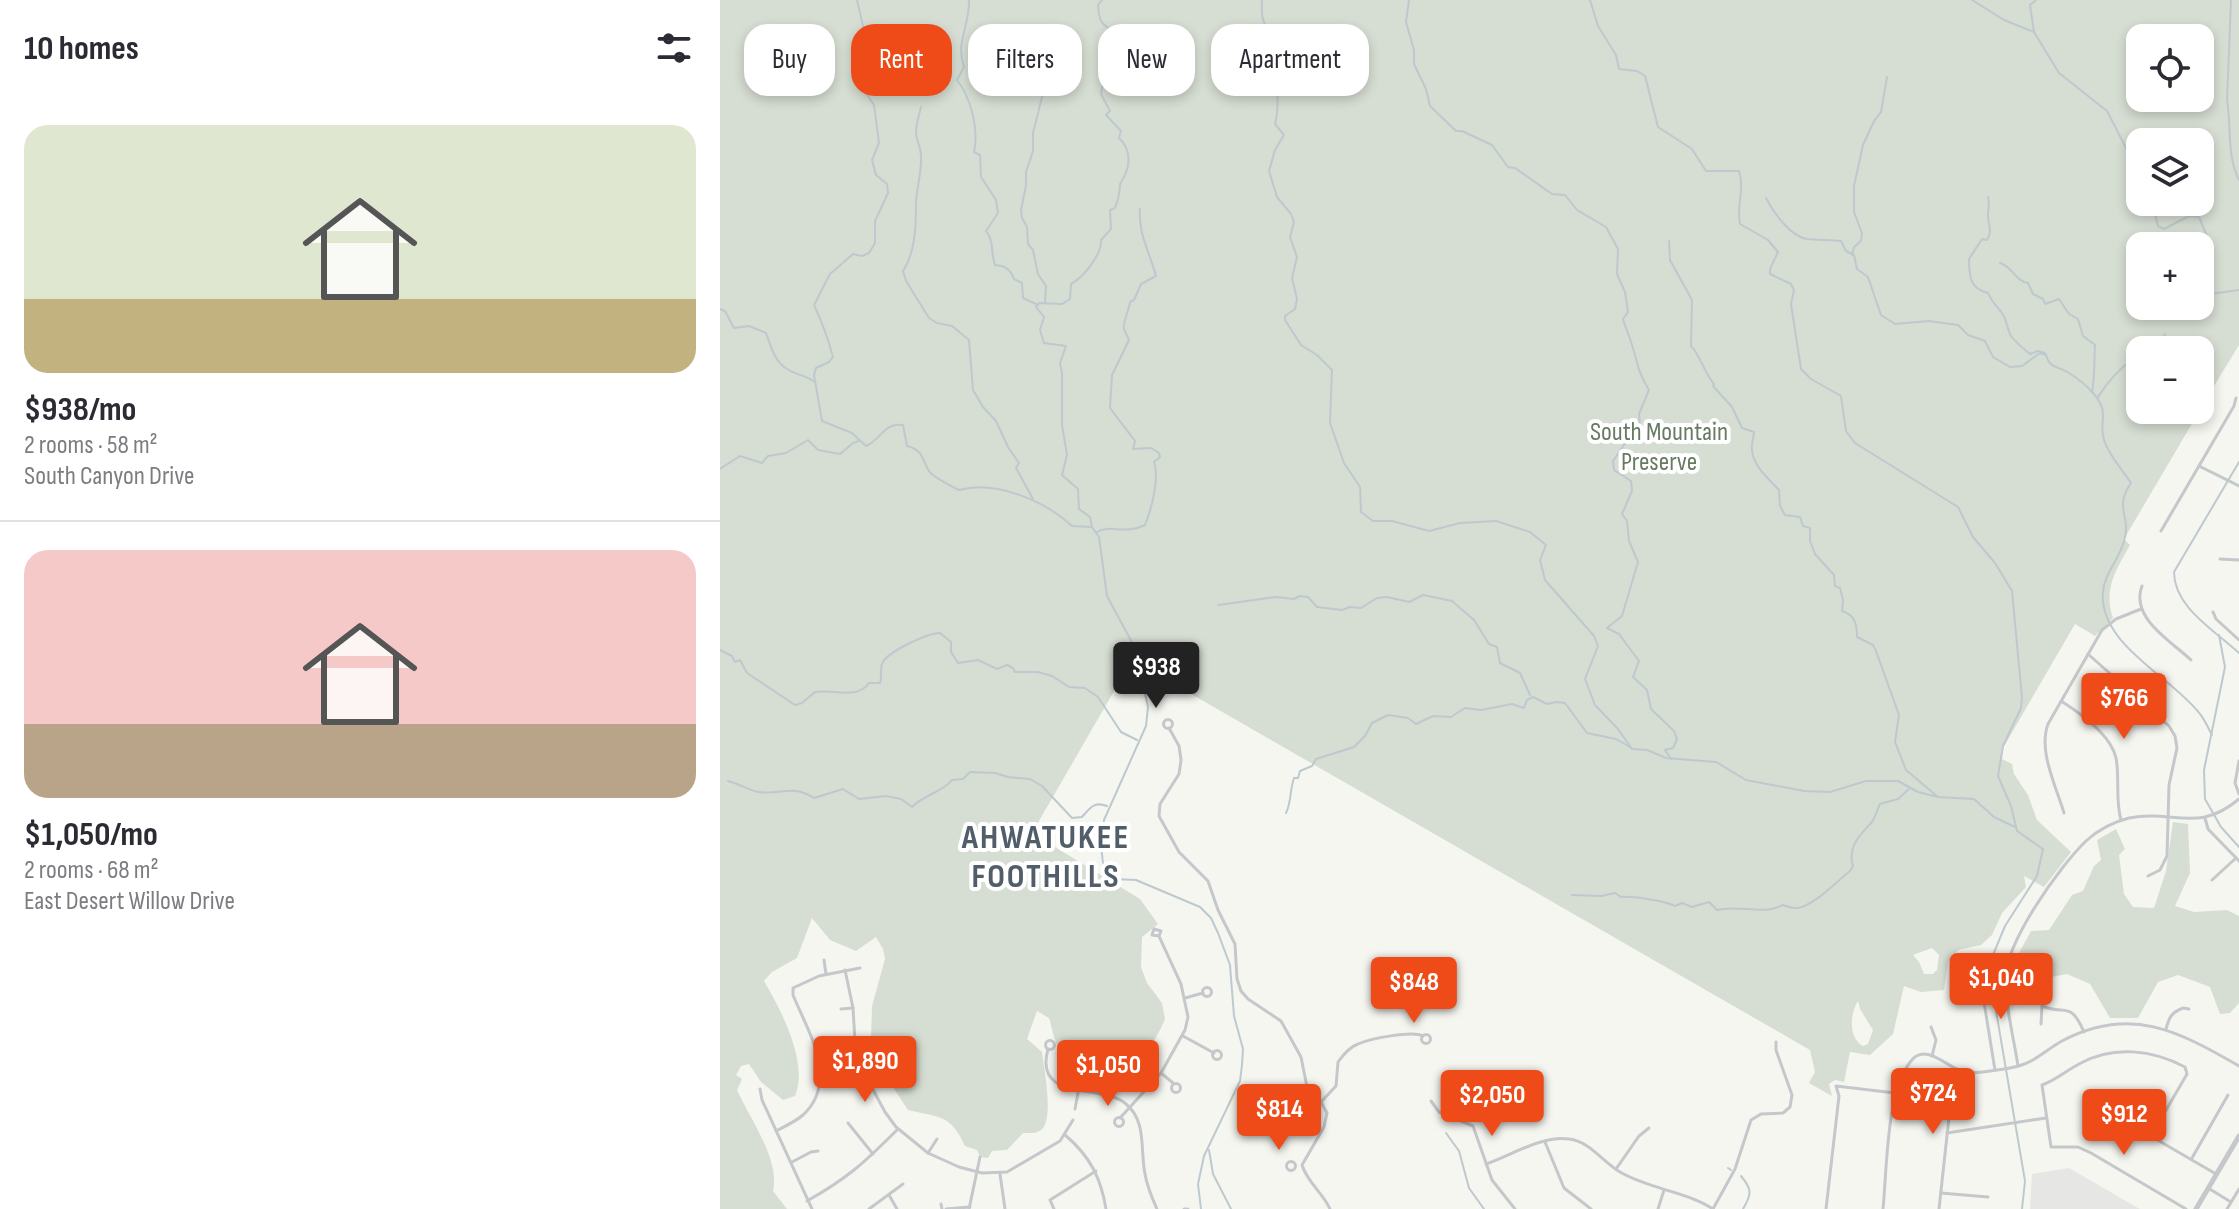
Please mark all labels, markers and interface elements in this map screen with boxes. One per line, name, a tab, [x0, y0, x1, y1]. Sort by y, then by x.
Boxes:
chip: Buy	[744, 24, 835, 96]
chip: Rent	[851, 24, 952, 96]
chip: Filters	[968, 24, 1082, 96]
chip: New	[1098, 24, 1195, 96]
chip: Apartment	[1211, 24, 1369, 96]
map controls	[2126, 24, 2214, 424]
button: locate	[2126, 24, 2214, 112]
icon: filters	[652, 26, 696, 70]
text: 10 homes	[24, 28, 139, 69]
button: layers	[2126, 128, 2214, 216]
icon: home	[288, 177, 432, 321]
button: +	[2126, 232, 2214, 320]
button: −	[2126, 336, 2214, 424]
text: $938/mo	[24, 389, 136, 430]
park label: South Mountain Preserve	[1590, 417, 1728, 478]
text: 2 rooms · 58 m²	[24, 430, 158, 461]
text: South Canyon Drive	[24, 461, 194, 492]
icon: home	[288, 602, 432, 746]
pin: $938	[1109, 642, 1203, 710]
text: $938	[1131, 652, 1181, 683]
pin: $766	[2077, 673, 2171, 741]
text: $766	[2099, 683, 2149, 714]
text: $1,050/mo	[24, 814, 158, 855]
district label: AHWATUKEE FOOTHILLS	[961, 817, 1130, 897]
text: 2 rooms · 68 m²	[24, 855, 159, 886]
text: East Desert Willow Drive	[24, 886, 235, 917]
pin: $1,040	[1936, 953, 2066, 1021]
pin: $848	[1367, 957, 1461, 1025]
text: $1,040	[1968, 963, 2034, 994]
text: $848	[1389, 967, 1439, 998]
pin: $1,890	[800, 1036, 930, 1104]
pin: $1,050	[1043, 1040, 1173, 1108]
text: $1,890	[831, 1046, 899, 1077]
text: $1,050	[1075, 1050, 1141, 1081]
pin: $724	[1886, 1068, 1980, 1136]
pin: $2,050	[1427, 1070, 1557, 1138]
text: $724	[1909, 1078, 1957, 1109]
text: $2,050	[1459, 1080, 1525, 1111]
pin: $814	[1232, 1084, 1326, 1152]
pin: $912	[2077, 1089, 2171, 1157]
text: $814	[1255, 1094, 1303, 1125]
text: $912	[2100, 1099, 2148, 1130]

